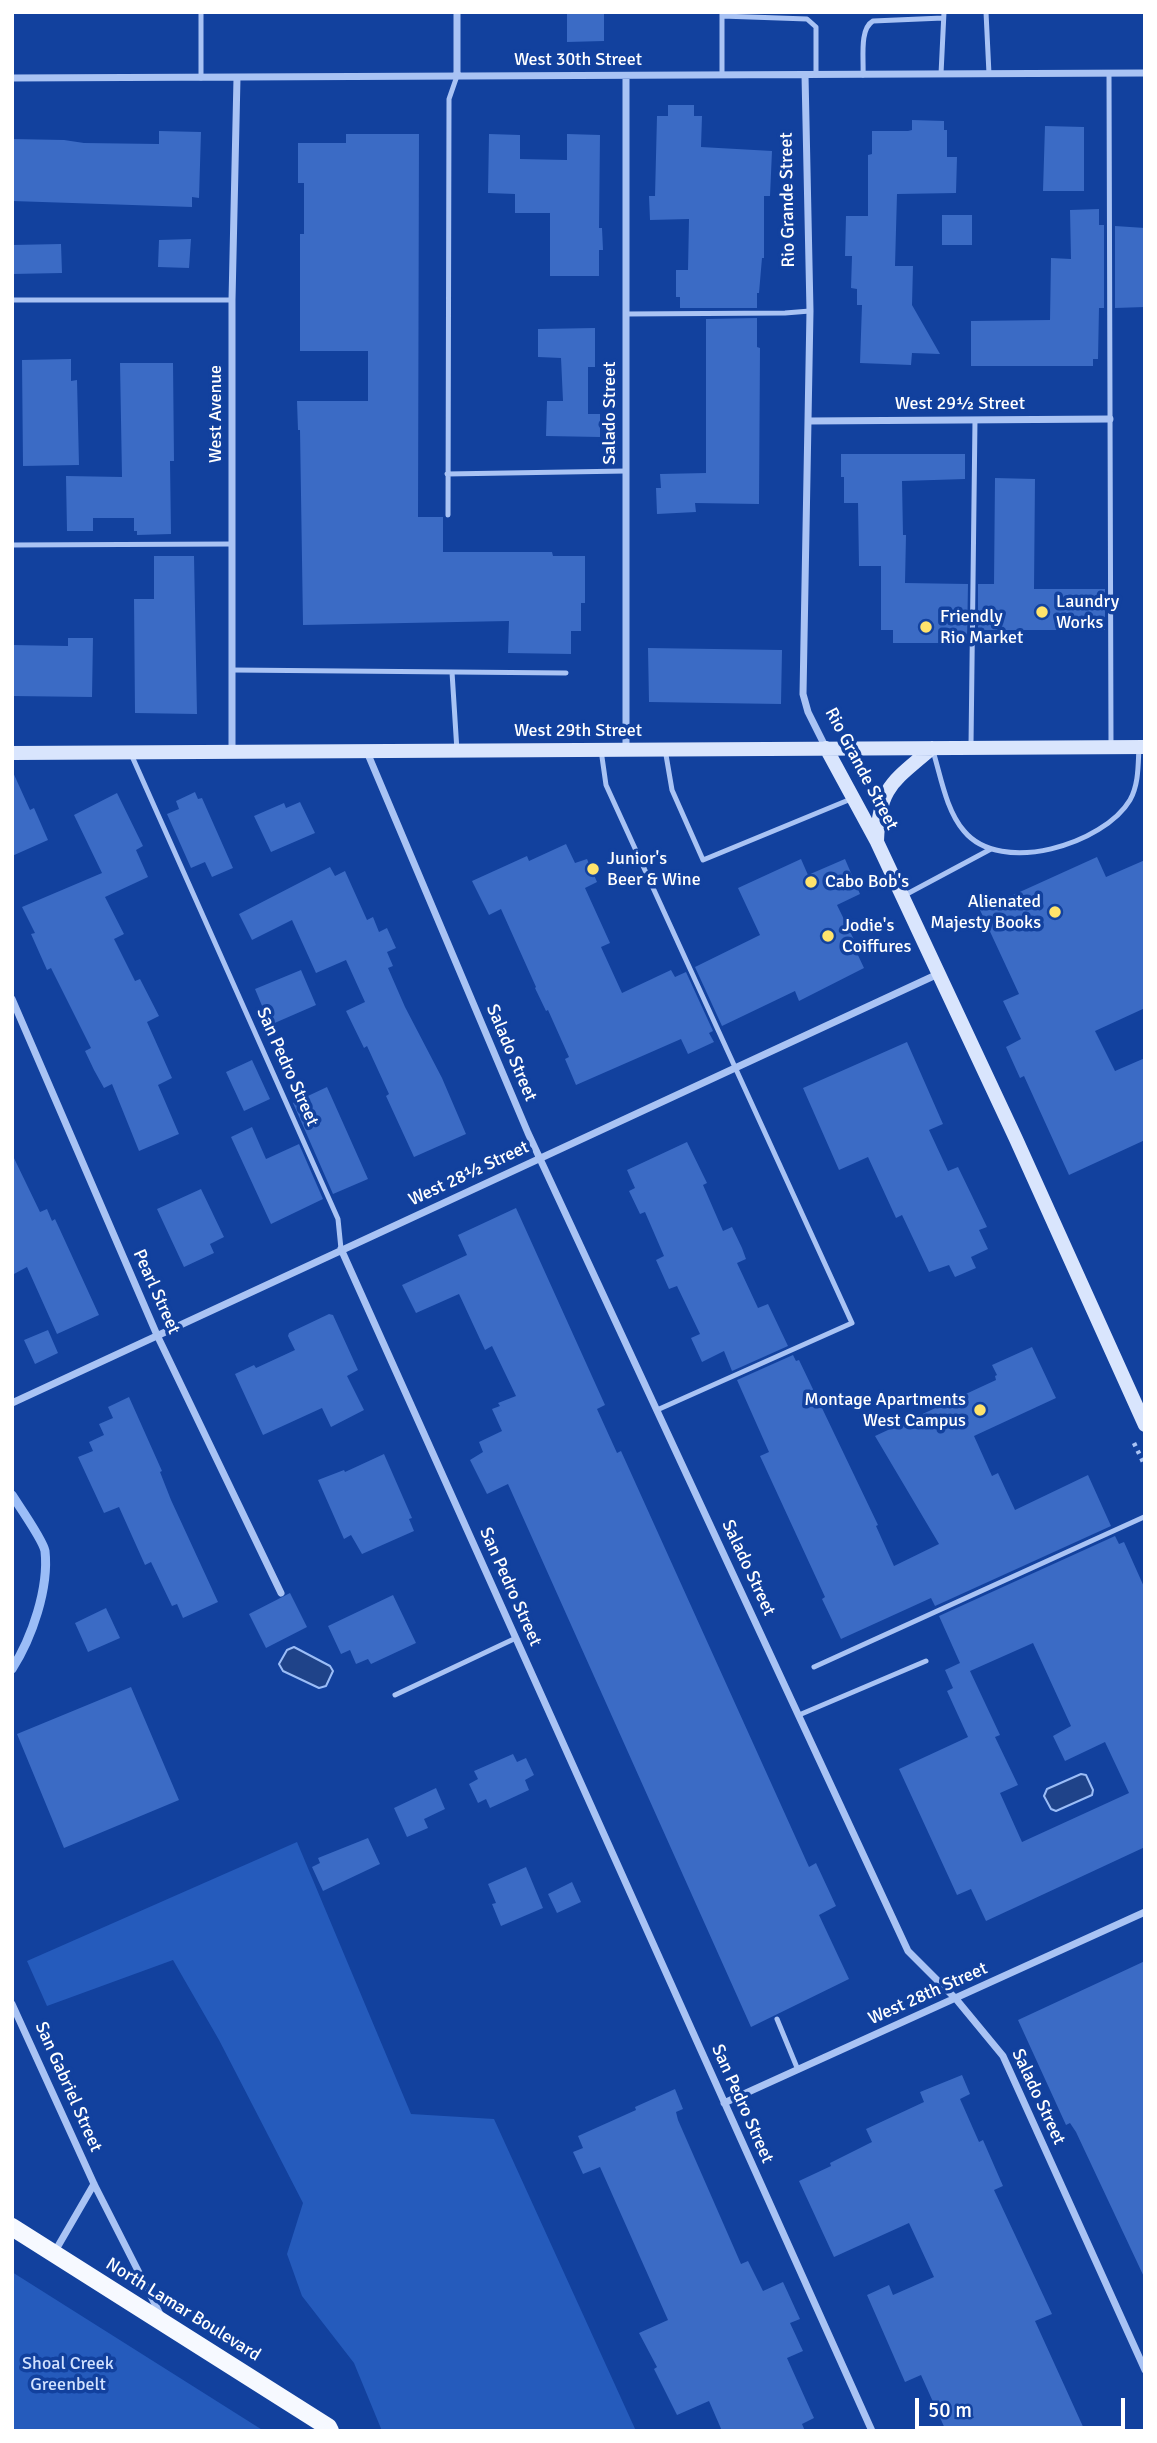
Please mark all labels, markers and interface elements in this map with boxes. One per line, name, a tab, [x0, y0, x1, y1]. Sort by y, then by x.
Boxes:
street label: West 30th Street	[514, 49, 642, 71]
street label: Rio Grande Street	[776, 132, 800, 268]
street label: Salado Street	[599, 361, 621, 465]
street label: West Avenue	[205, 365, 227, 463]
street label: West 29½ Street	[895, 393, 1025, 415]
place label: Laundry Works	[1056, 591, 1119, 634]
marker: Laundry Works	[1034, 604, 1050, 620]
place label: Friendly Rio Market	[940, 606, 1023, 648]
marker: Friendly Rio Market	[918, 619, 934, 635]
street label: Rio Grande Street	[820, 704, 902, 834]
street label: West 29th Street	[514, 720, 642, 742]
place label: Junior's Beer & Wine	[607, 848, 701, 890]
marker: Junior's Beer & Wine	[585, 861, 601, 877]
place label: Cabo Bob's	[825, 871, 909, 893]
marker: Cabo Bob's	[803, 874, 819, 890]
place label: Alienated Majesty Books	[930, 891, 1041, 934]
marker: Alienated Majesty Books	[1047, 904, 1063, 920]
place label: Jodie's Coiffures	[842, 915, 911, 958]
marker: Jodie's Coiffures	[820, 928, 836, 944]
street label: Salado Street	[481, 1001, 541, 1105]
street label: San Pedro Street	[251, 1004, 323, 1130]
street label: West 28½ Street	[405, 1137, 533, 1211]
street label: Pearl Street	[128, 1246, 184, 1338]
place label: Montage Apartments West Campus	[804, 1389, 966, 1432]
marker: Montage Apartments West Campus	[972, 1402, 988, 1418]
street label: Salado Street	[716, 1517, 780, 1619]
street label: San Pedro Street	[474, 1524, 546, 1650]
street label: West 28th Street	[865, 1958, 991, 2030]
street label: San Gabriel Street	[30, 2019, 106, 2155]
street label: San Pedro Street	[706, 2041, 778, 2167]
street label: Salado Street	[1006, 2046, 1070, 2148]
street label: North Lamar Boulevard	[102, 2254, 264, 2366]
park label: Shoal Creek Greenbelt	[22, 2353, 114, 2396]
scale bar	[919, 2384, 1129, 2428]
text: 50 m	[928, 2397, 972, 2423]

